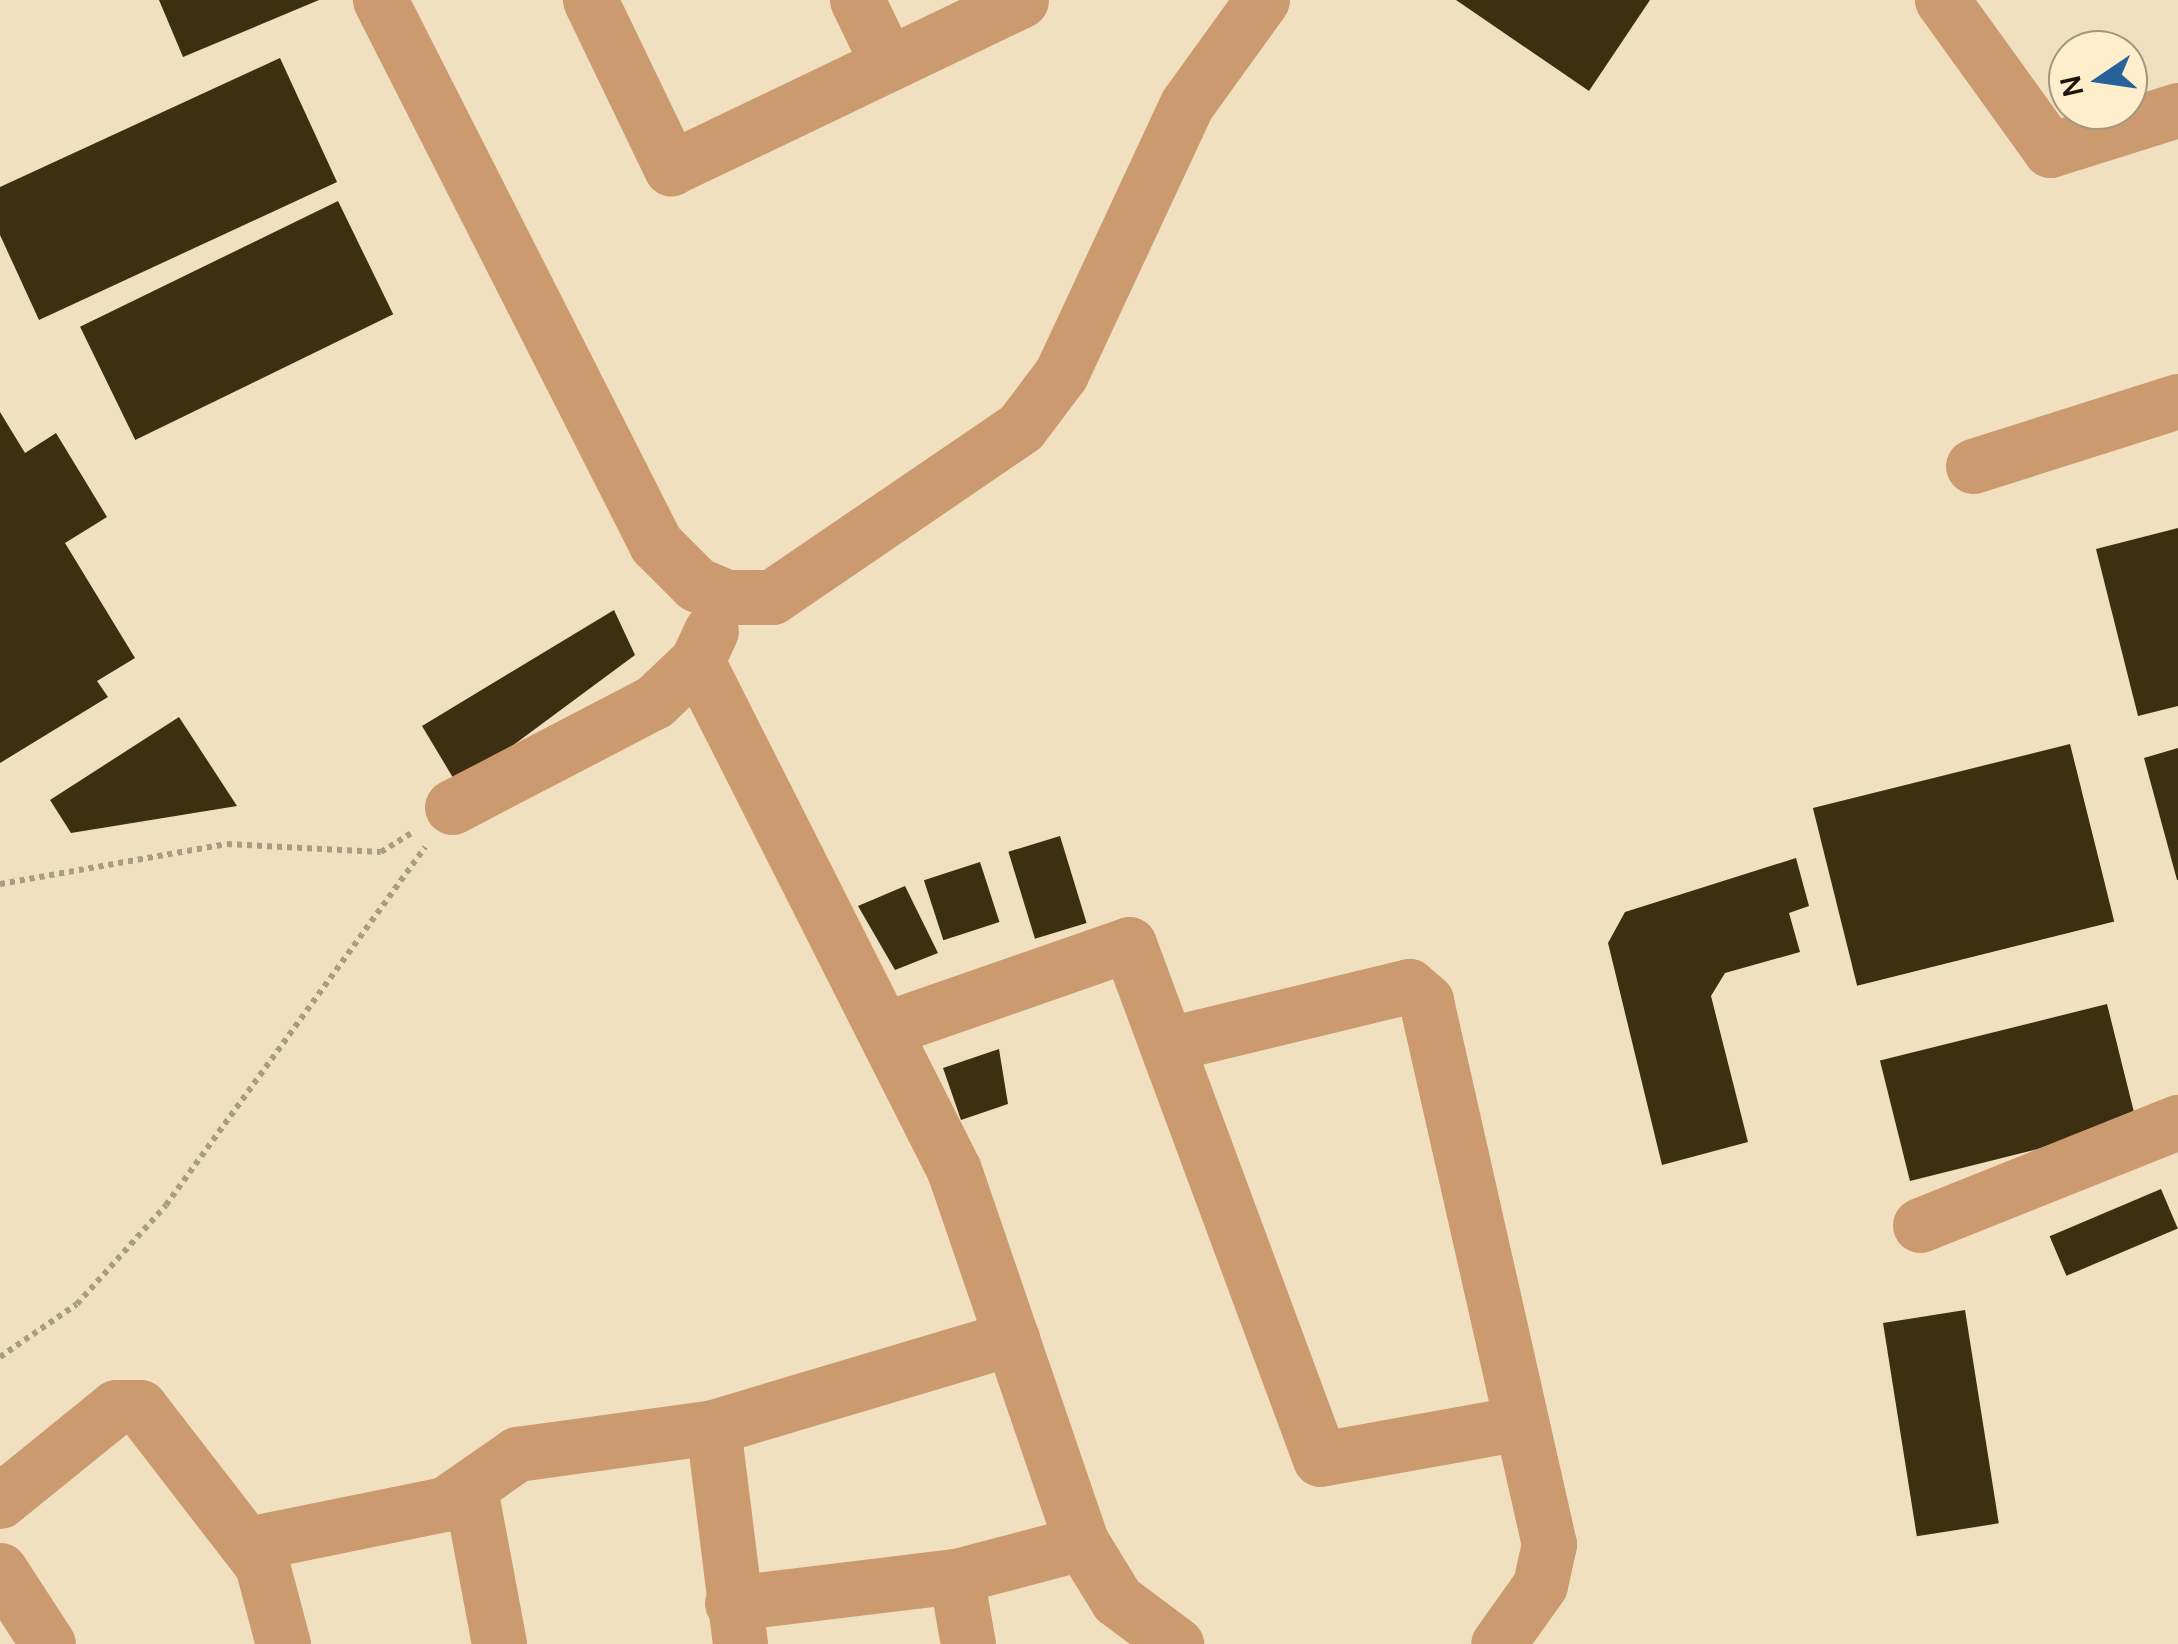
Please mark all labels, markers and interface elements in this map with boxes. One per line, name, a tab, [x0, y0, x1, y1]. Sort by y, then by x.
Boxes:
north arrow	[2048, 30, 2148, 130]
text: N	[2050, 72, 2091, 100]

